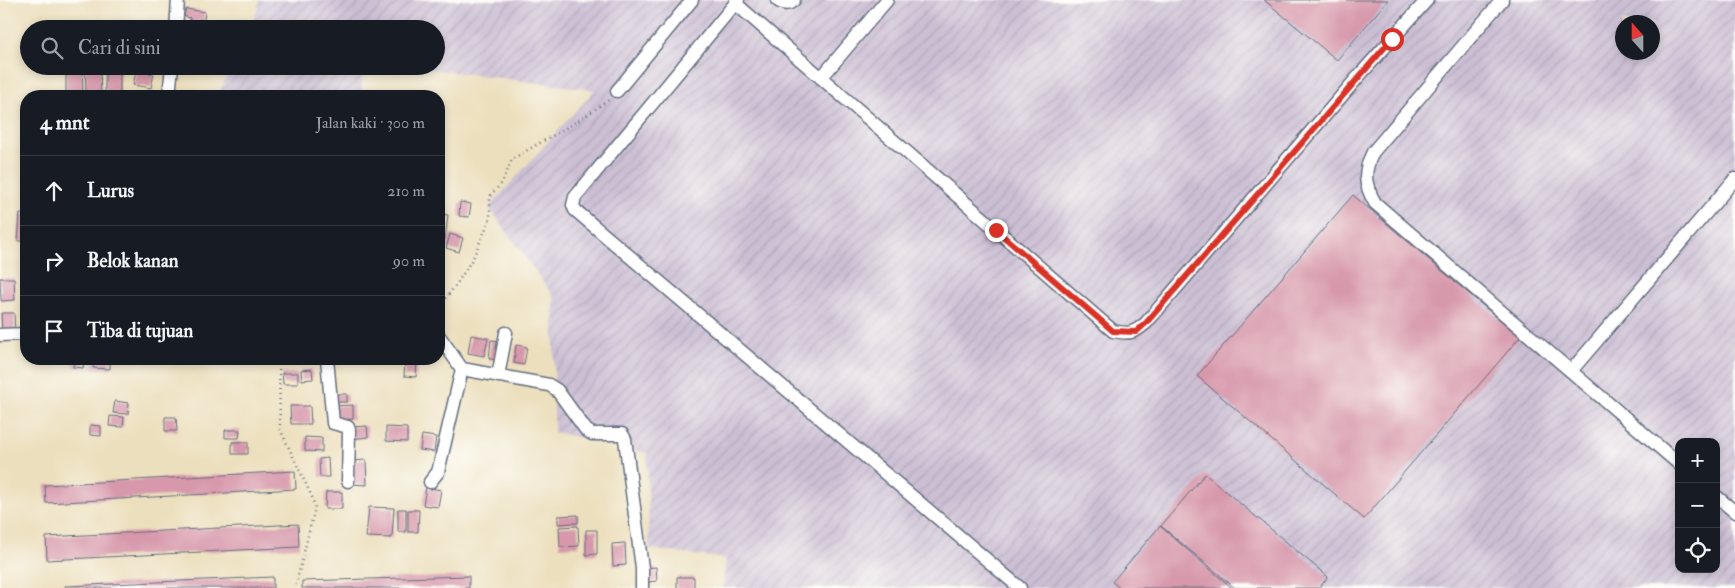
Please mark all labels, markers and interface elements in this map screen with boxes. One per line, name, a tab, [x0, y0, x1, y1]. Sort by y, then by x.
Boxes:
north arrow	[1615, 15, 1660, 60]
search box	[20, 20, 445, 75]
route start	[1381, 28, 1404, 51]
icon: search	[38, 34, 66, 62]
text: Cari di sini	[78, 36, 161, 60]
text: 4 mnt	[40, 109, 90, 136]
text: Jalan kaki · 300 m	[316, 113, 425, 133]
icon: ahead	[40, 177, 68, 205]
text: Lurus	[87, 179, 134, 203]
text: 210 m	[387, 181, 425, 201]
route end	[985, 219, 1008, 242]
icon: right	[40, 247, 68, 275]
text: Belok kanan	[87, 249, 178, 273]
text: 90 m	[393, 251, 425, 271]
icon: arrive	[40, 317, 68, 345]
text: Tiba di tujuan	[87, 319, 193, 343]
map controls	[1675, 438, 1720, 573]
button: +	[1675, 438, 1720, 483]
button: −	[1675, 483, 1720, 528]
button: locate	[1675, 528, 1720, 573]

